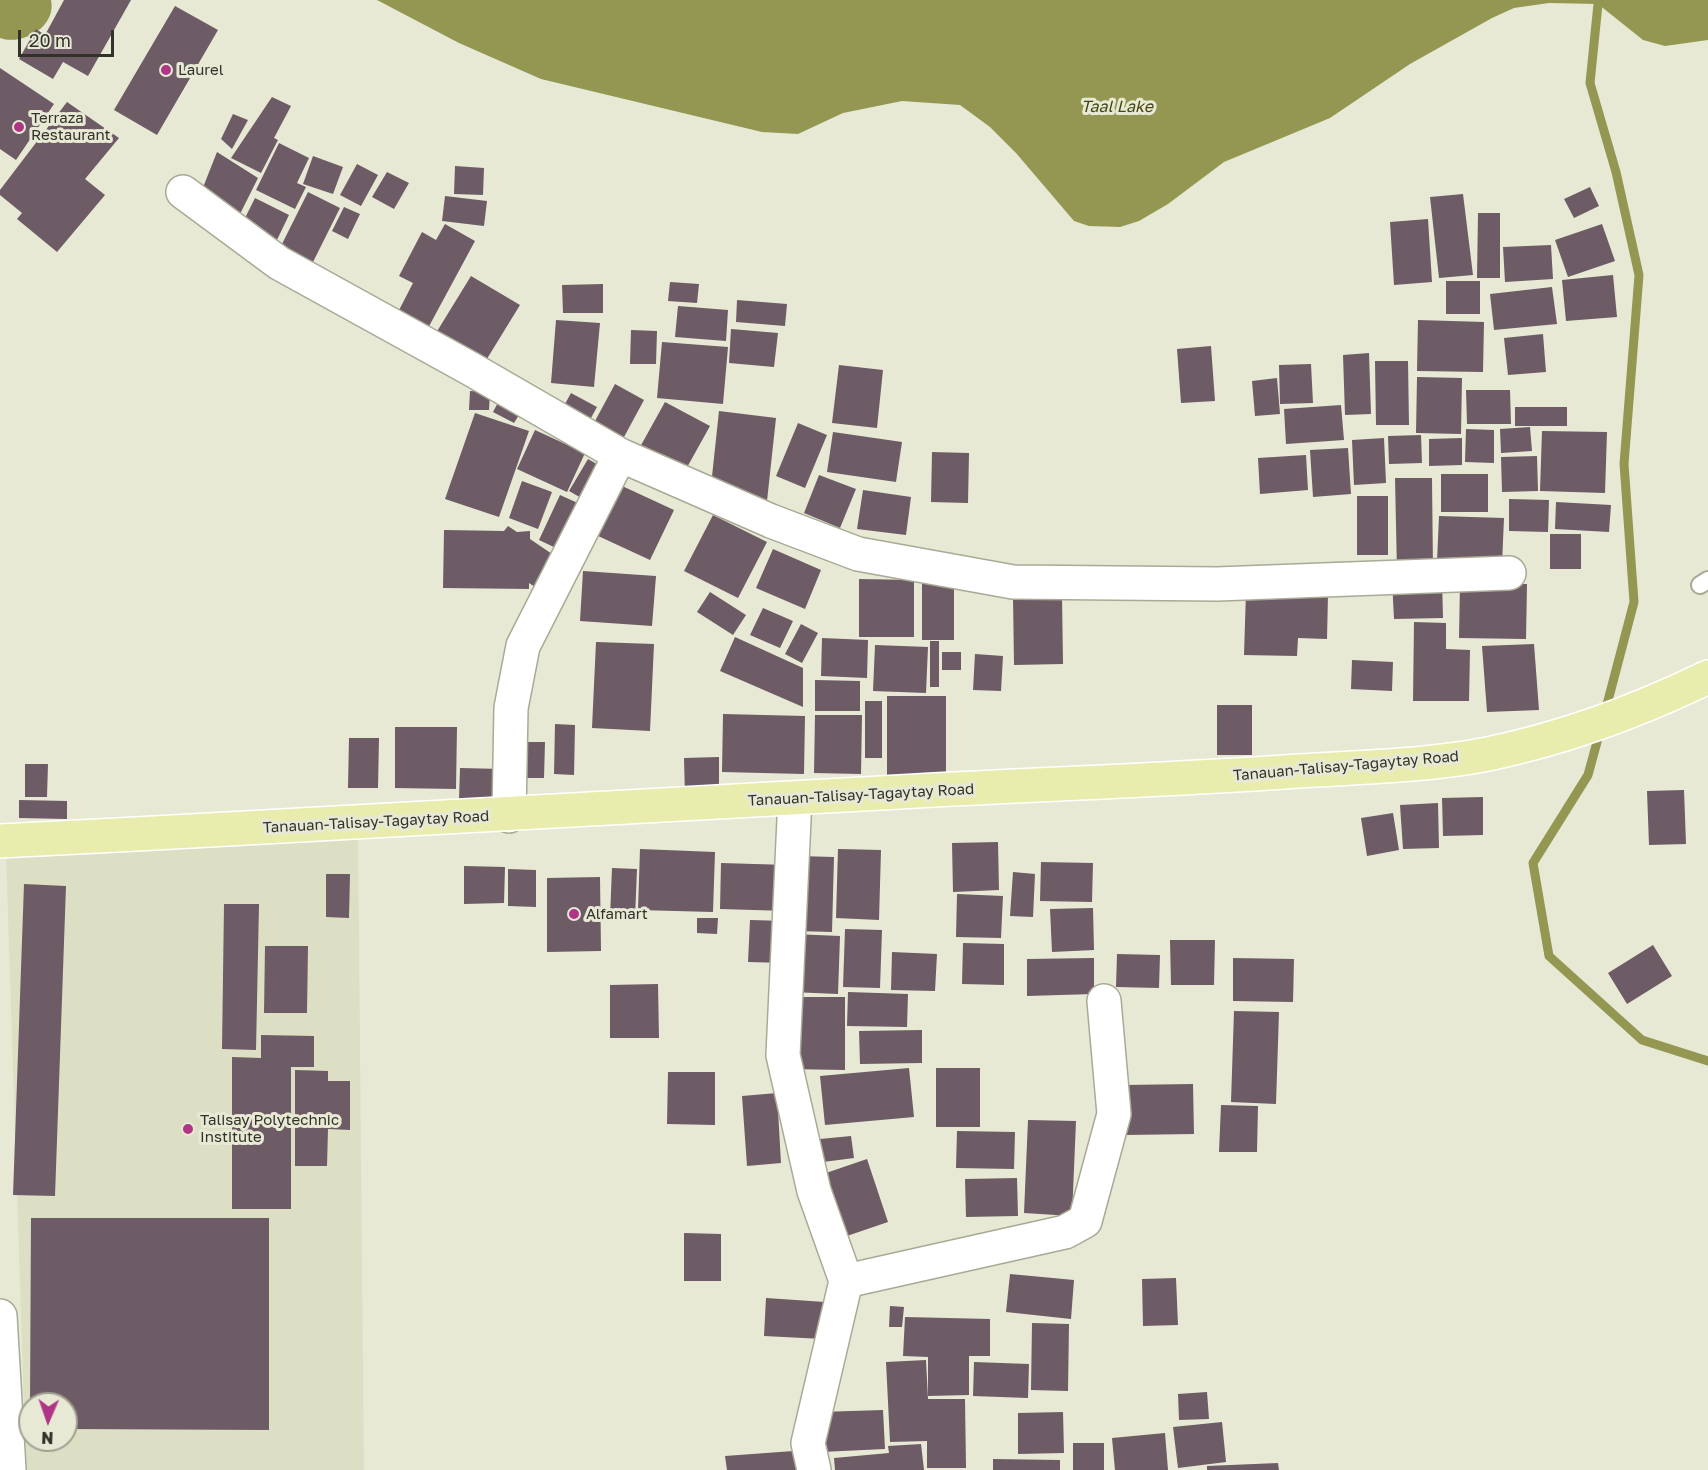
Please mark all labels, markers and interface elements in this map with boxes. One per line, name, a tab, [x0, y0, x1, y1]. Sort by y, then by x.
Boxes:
scale bar	[21, 18, 117, 56]
text: 20 m	[29, 29, 71, 51]
place label: Laurel	[178, 61, 223, 79]
marker: Laurel	[159, 63, 173, 77]
water label: Taal Lake	[1081, 97, 1153, 117]
place label: Terraza Restaurant	[31, 109, 110, 144]
marker: Terraza Restaurant	[12, 120, 26, 134]
street label: Tanauan-Talisay-Tagaytay Road	[1232, 747, 1460, 785]
street label: Tanauan-Talisay-Tagaytay Road	[747, 780, 975, 810]
street label: Tanauan-Talisay-Tagaytay Road	[262, 807, 490, 837]
place label: Alfamart	[586, 905, 648, 923]
marker: Alfamart	[567, 907, 581, 921]
place label: Talisay Polytechnic Institute	[200, 1111, 339, 1146]
marker: Talisay Polytechnic Institute	[181, 1122, 195, 1136]
north arrow	[18, 1392, 78, 1452]
text: N	[41, 1428, 54, 1448]

